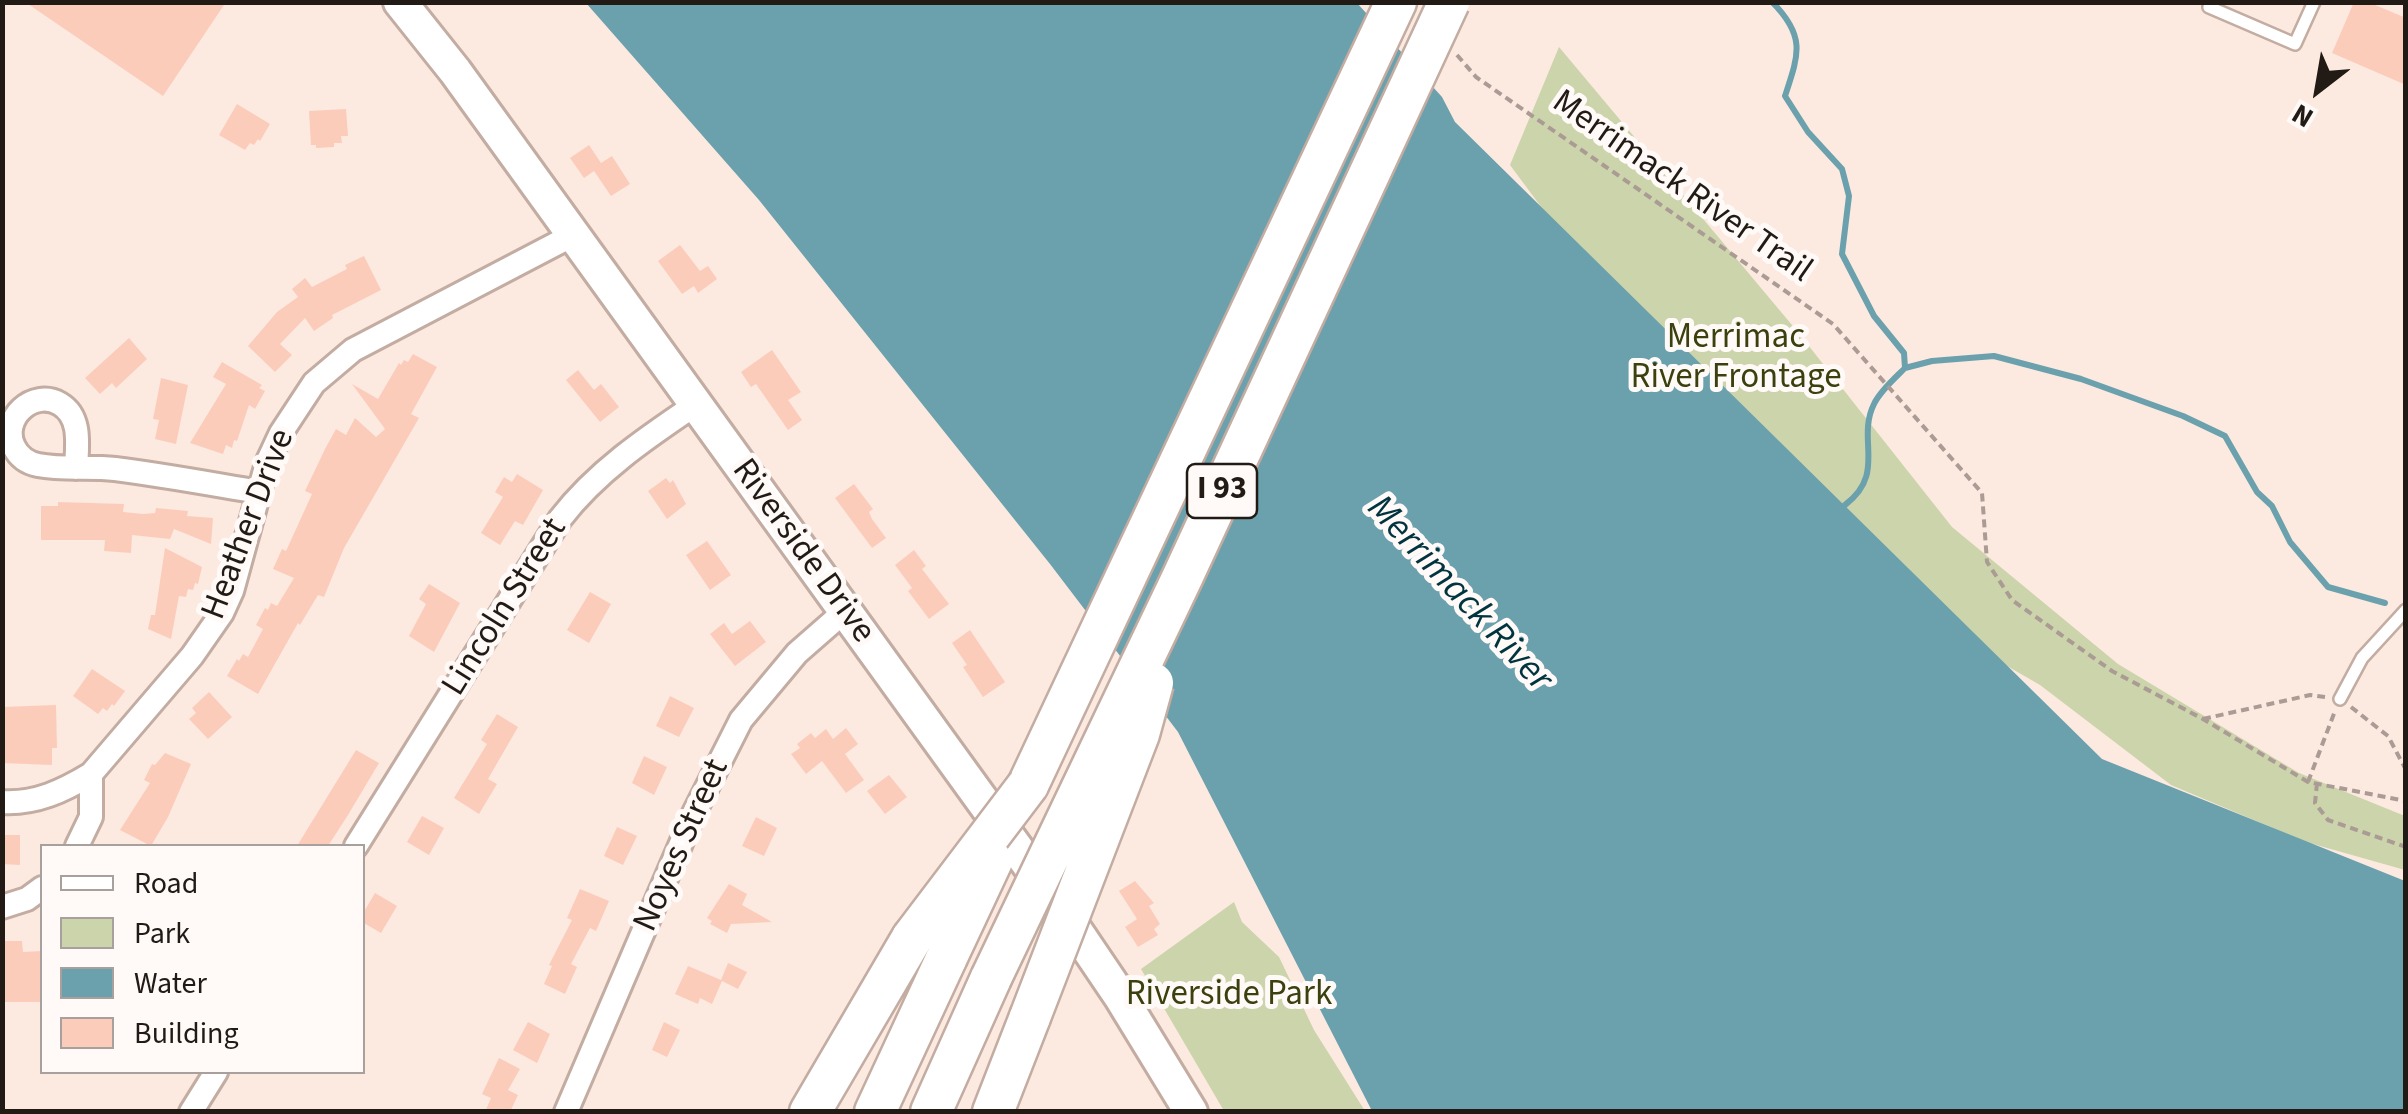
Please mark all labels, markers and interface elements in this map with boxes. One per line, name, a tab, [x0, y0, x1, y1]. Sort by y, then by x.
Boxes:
north arrow	[2268, 40, 2368, 140]
street label: Merrimack River Trail	[1543, 83, 1819, 293]
text: N	[2284, 94, 2321, 138]
park label: Merrimac River Frontage	[1631, 318, 1841, 400]
street label: Heather Drive	[195, 424, 305, 626]
street label: Riverside Drive	[721, 452, 883, 652]
road number: I 93	[1187, 464, 1257, 518]
water label: Merrimack River	[1356, 488, 1560, 702]
street label: Lincoln Street	[435, 511, 577, 705]
street label: Noyes Street	[626, 753, 740, 939]
legend	[40, 844, 365, 1074]
text: Road	[134, 862, 198, 905]
text: Park	[134, 912, 190, 955]
text: Water	[134, 962, 207, 1005]
park label: Riverside Park	[1126, 975, 1332, 1017]
text: Building	[134, 1012, 239, 1055]

